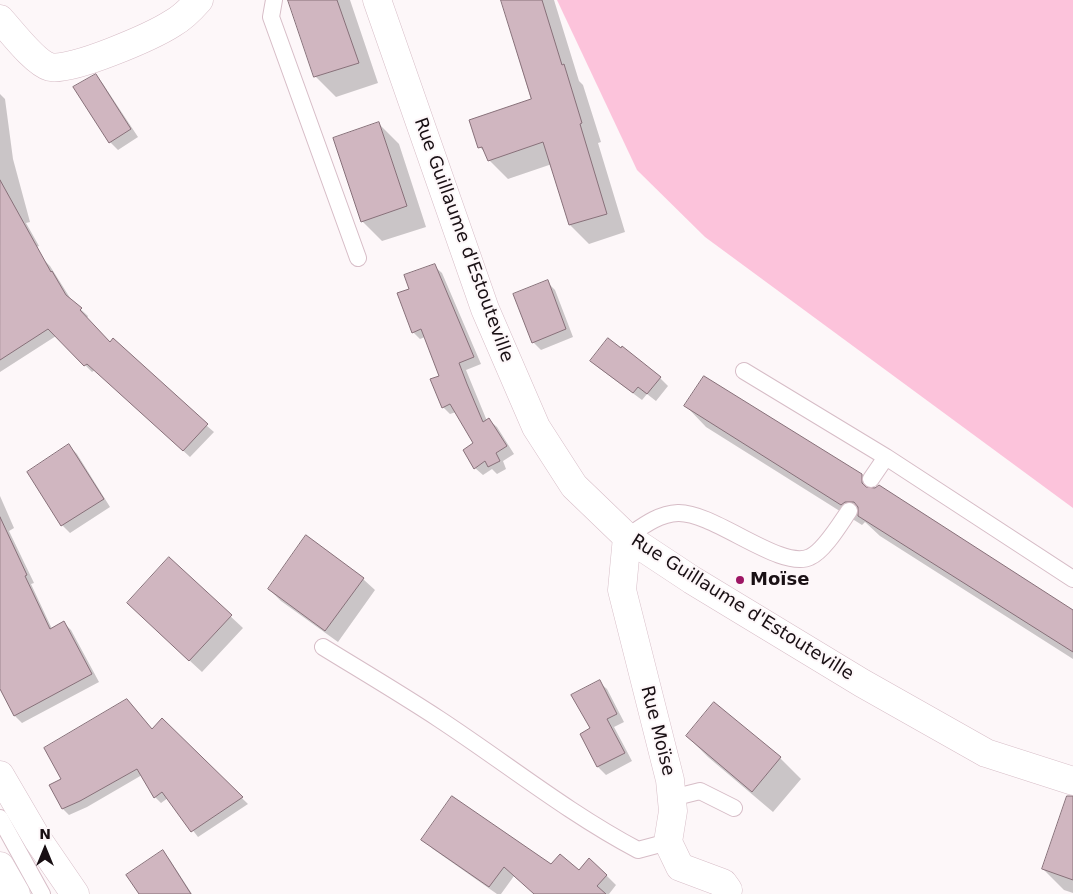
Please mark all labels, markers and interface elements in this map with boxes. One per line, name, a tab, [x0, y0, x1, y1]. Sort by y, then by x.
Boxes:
street label: Rue Guillaume d'Estouteville	[409, 115, 517, 365]
street label: Rue Guillaume d'Estouteville	[627, 530, 857, 686]
place label: Moïse	[750, 569, 809, 591]
marker: Moïse	[734, 574, 746, 586]
street label: Rue Moïse	[635, 684, 679, 778]
north arrow	[20, 824, 70, 874]
text: N	[39, 826, 51, 842]

